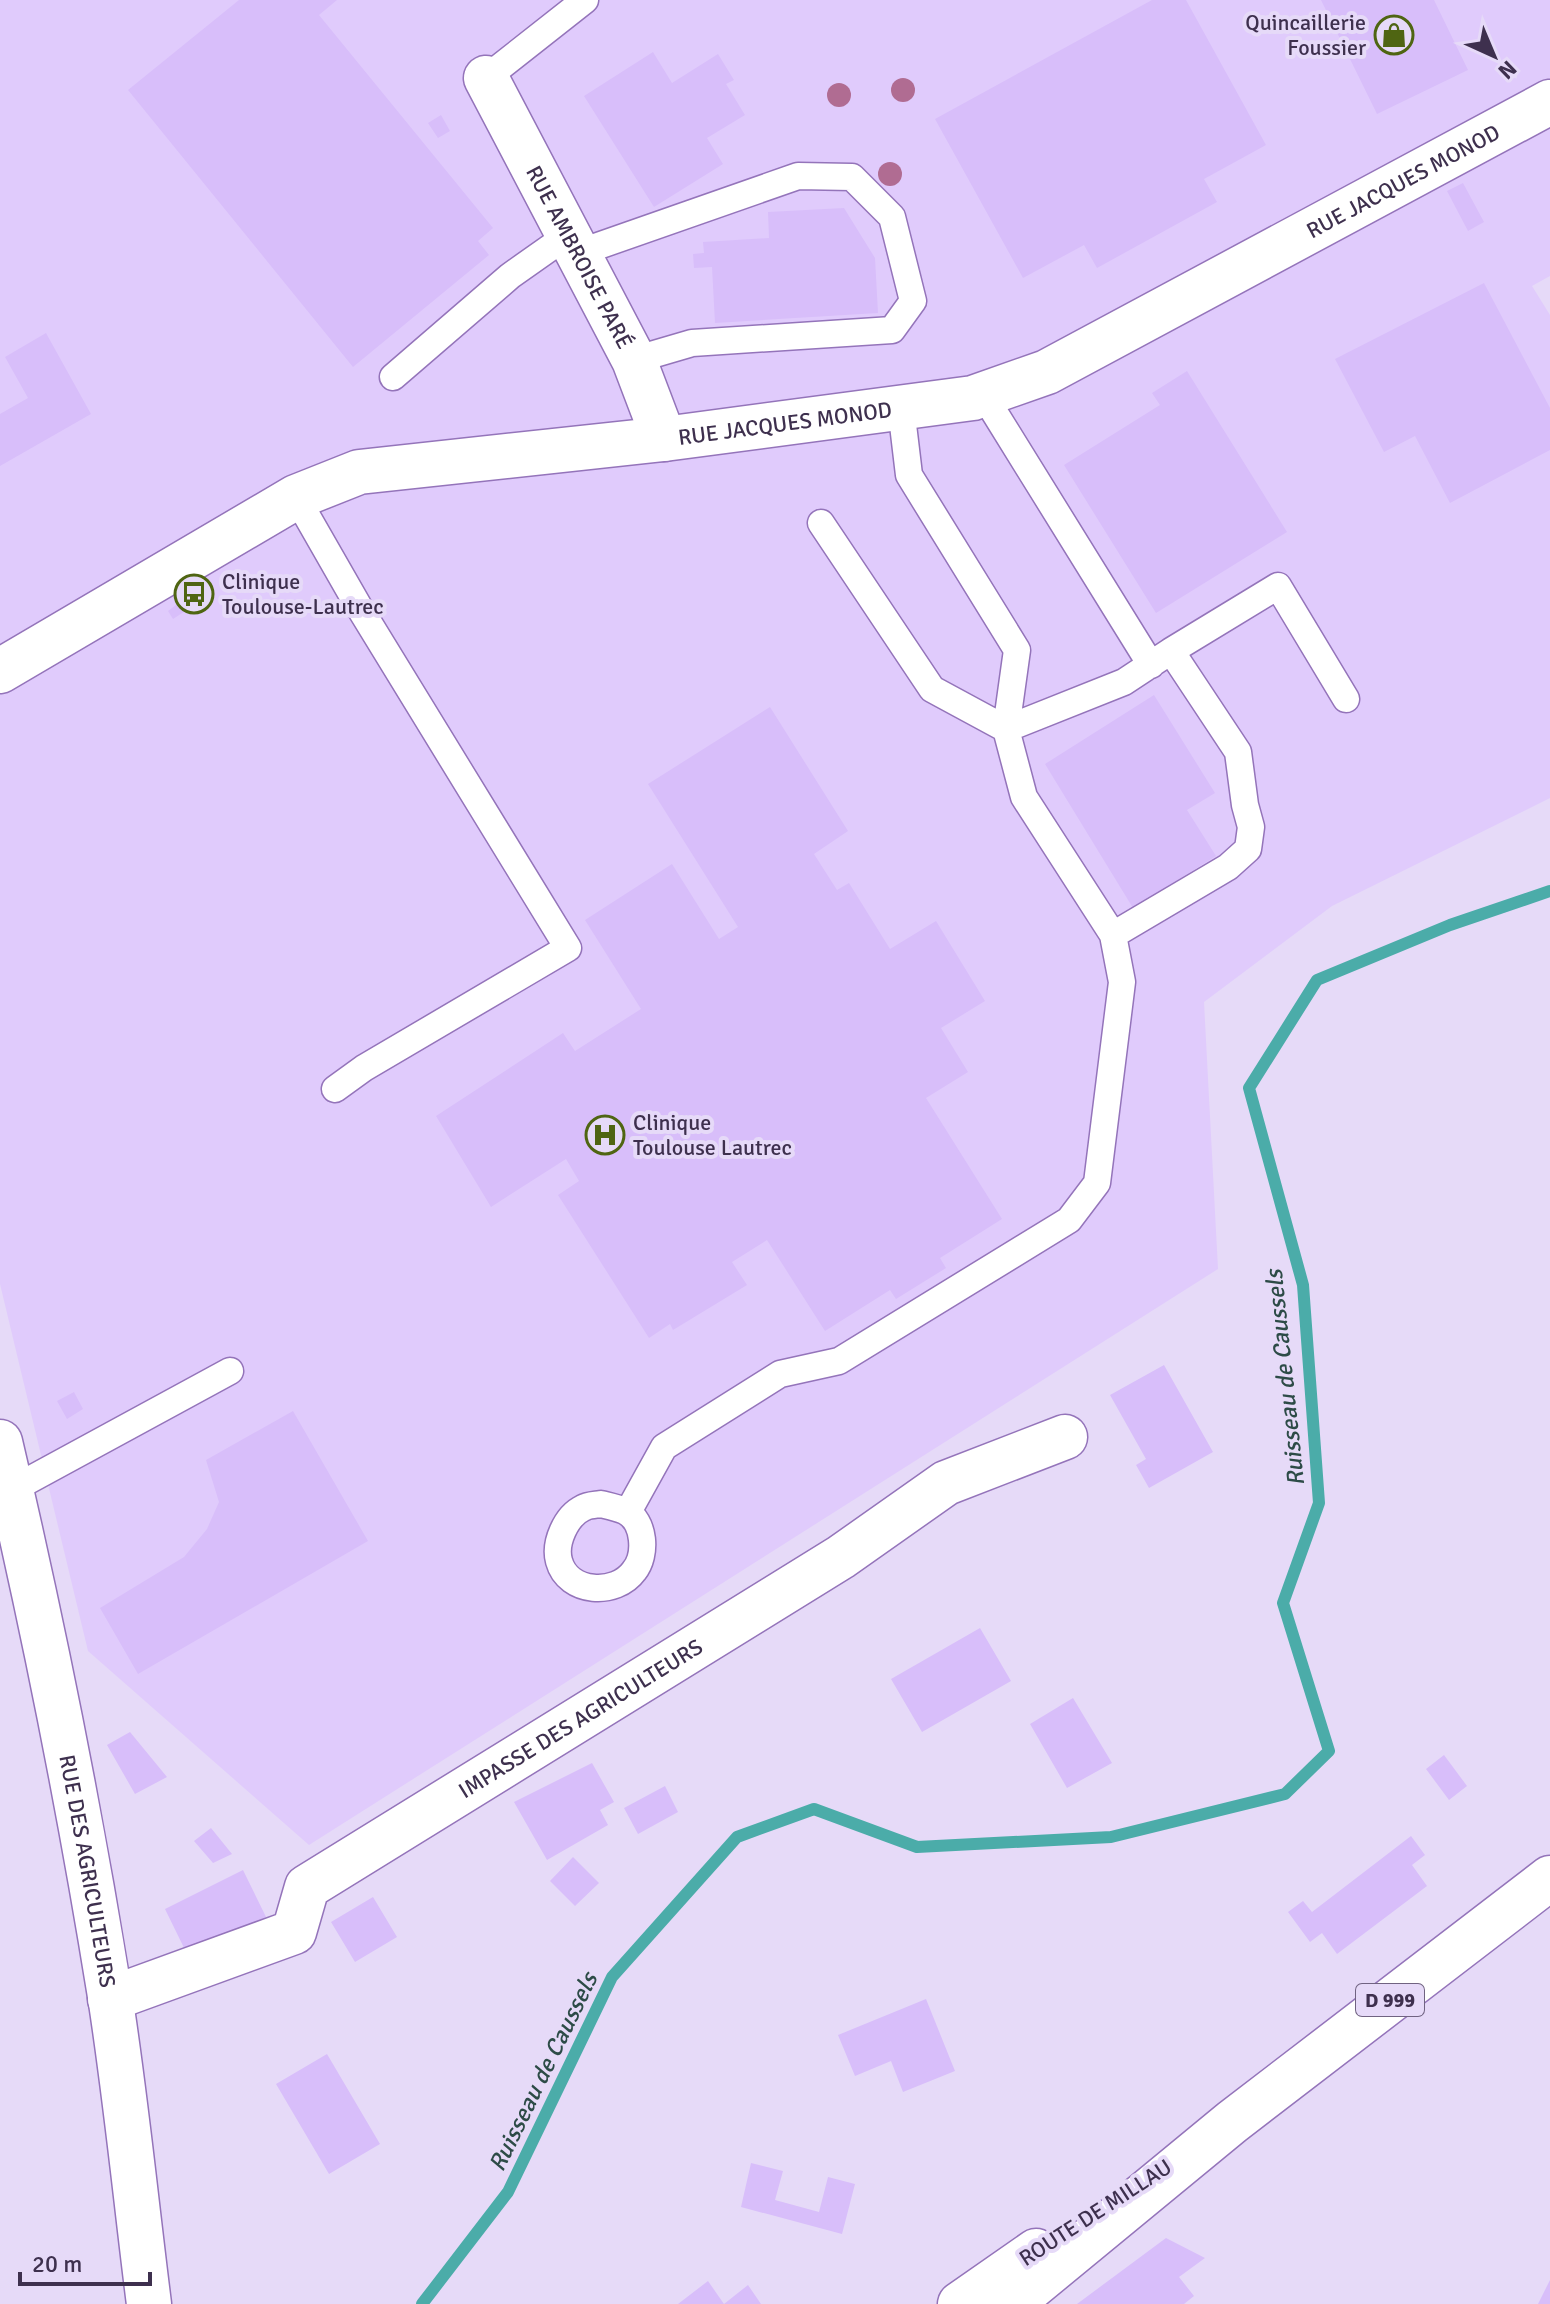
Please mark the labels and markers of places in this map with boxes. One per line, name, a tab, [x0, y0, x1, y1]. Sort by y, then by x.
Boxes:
place label: Quincaillerie Foussier	[1245, 9, 1366, 61]
shop icon: Quincaillerie Foussier	[1373, 14, 1415, 56]
place label: Clinique Toulouse-Lautrec	[222, 568, 384, 620]
bus stop icon: Clinique Toulouse-Lautrec	[173, 573, 215, 615]
place label: Clinique Toulouse Lautrec	[633, 1109, 792, 1161]
hospital icon: Clinique Toulouse Lautrec	[584, 1114, 626, 1156]

